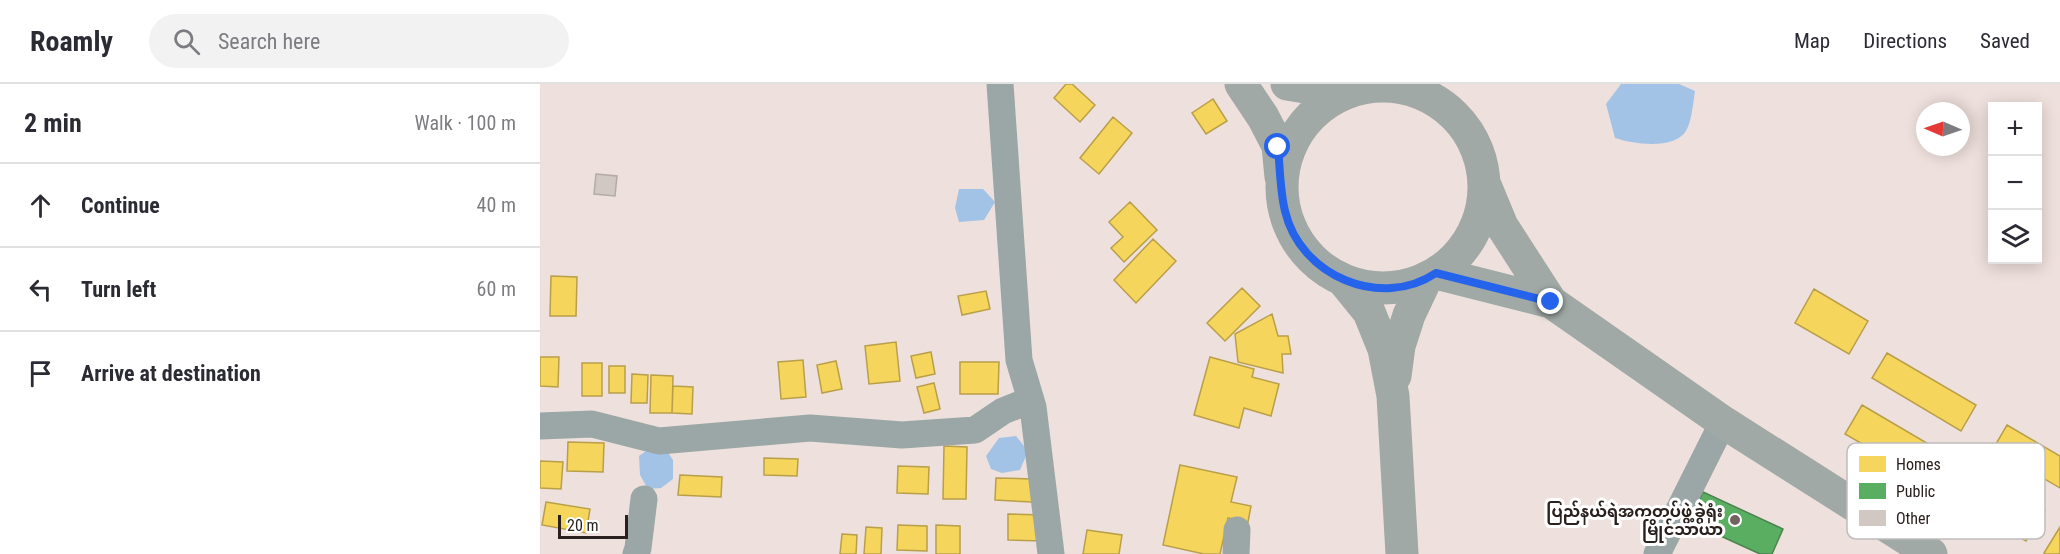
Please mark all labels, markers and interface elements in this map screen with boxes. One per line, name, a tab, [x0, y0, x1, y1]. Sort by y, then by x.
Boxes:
search box	[149, 14, 569, 68]
text: Roamly	[30, 25, 113, 58]
icon: search	[170, 25, 203, 58]
text: Search here	[218, 29, 320, 54]
text: Map	[1794, 29, 1830, 53]
text: Directions	[1863, 29, 1947, 53]
text: Saved	[1980, 29, 2030, 53]
north arrow	[1916, 102, 1970, 156]
map controls	[1988, 102, 2042, 264]
button: +	[1988, 102, 2042, 156]
text: 2 min	[24, 108, 82, 138]
text: Walk · 100 m	[415, 111, 516, 135]
route start	[1264, 133, 1290, 159]
button: −	[1988, 156, 2042, 210]
icon: ahead	[24, 189, 57, 222]
text: Continue	[81, 193, 160, 218]
text: 40 m	[477, 193, 516, 217]
button: layers	[1988, 210, 2042, 264]
icon: left	[24, 273, 57, 306]
text: Turn left	[81, 277, 156, 302]
text: 60 m	[477, 277, 516, 301]
route end	[1537, 288, 1563, 314]
icon: arrive	[24, 357, 57, 390]
text: Arrive at destination	[81, 361, 261, 386]
legend	[1847, 443, 2045, 539]
text: Homes	[1896, 455, 1941, 474]
text: Public	[1896, 482, 1935, 501]
place label: ပြည်နယ်ရဲအကူတပ်ဖွဲ့ခွဲရုံး မြိုင်သာယာ	[1546, 500, 1723, 543]
text: Other	[1896, 509, 1931, 528]
scale bar	[558, 512, 628, 540]
marker: ပြည်နယ်ရဲအကူတပ်ဖွဲ့ခွဲရုံး မြိုင်သာယာ	[1728, 513, 1742, 527]
text: 20 m	[567, 516, 599, 535]

